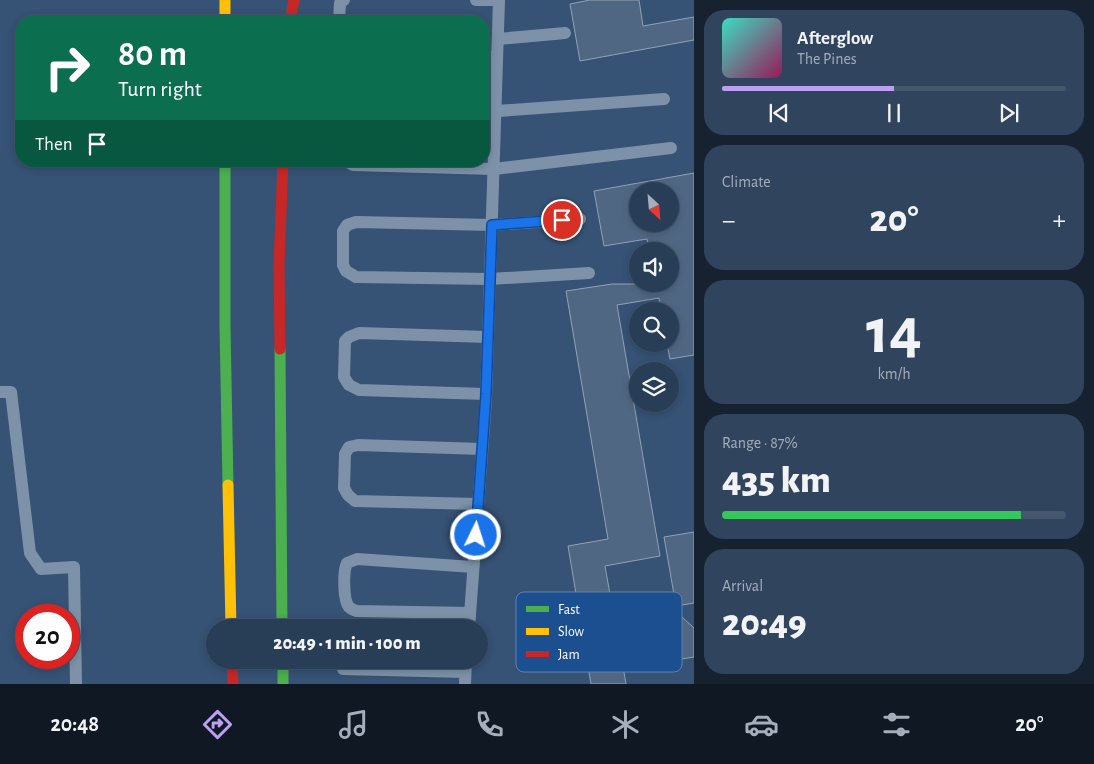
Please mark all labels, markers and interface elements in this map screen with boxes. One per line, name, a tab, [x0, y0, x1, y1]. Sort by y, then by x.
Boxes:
text: Afterglow	[797, 29, 873, 48]
icon: right	[35, 35, 100, 100]
text: 80 m	[118, 37, 187, 72]
text: The Pines	[797, 51, 857, 67]
text: Turn right	[118, 78, 202, 100]
icon: previous	[765, 99, 793, 127]
icon: pause	[880, 99, 908, 127]
icon: next	[995, 99, 1023, 127]
icon: arrive	[83, 130, 111, 158]
text: Then	[35, 135, 73, 154]
text: Climate	[722, 174, 771, 190]
north arrow	[629, 182, 679, 232]
map controls	[629, 182, 679, 412]
pin	[541, 199, 583, 241]
text: 20°	[870, 201, 918, 239]
icon: arrive	[548, 206, 576, 234]
text: −	[722, 207, 735, 235]
text: +	[1053, 207, 1066, 235]
button: sound	[629, 242, 679, 292]
text: 14	[866, 300, 922, 365]
button: search	[629, 302, 679, 352]
button: layers	[629, 362, 679, 412]
text: km/h	[877, 366, 911, 382]
text: Range · 87%	[722, 435, 798, 451]
text: 435 km	[722, 462, 831, 500]
position arrow	[449, 508, 501, 560]
text: Arrival	[722, 578, 763, 594]
legend	[516, 592, 682, 672]
text: Fast	[558, 603, 580, 617]
speed limit sign: 20	[15, 604, 80, 669]
text: 20:49	[722, 605, 807, 643]
text: Slow	[558, 625, 585, 639]
text: 20:49 · 1 min · 100 m	[273, 634, 421, 653]
text: Jam	[558, 648, 580, 662]
icon: directions	[200, 707, 235, 742]
icon: music	[336, 707, 371, 742]
icon: phone	[472, 707, 507, 742]
icon: climate	[608, 707, 643, 742]
icon: car	[744, 707, 779, 742]
icon: filters	[879, 707, 914, 742]
text: 20:48	[50, 713, 99, 735]
text: 20°	[1015, 713, 1044, 735]

